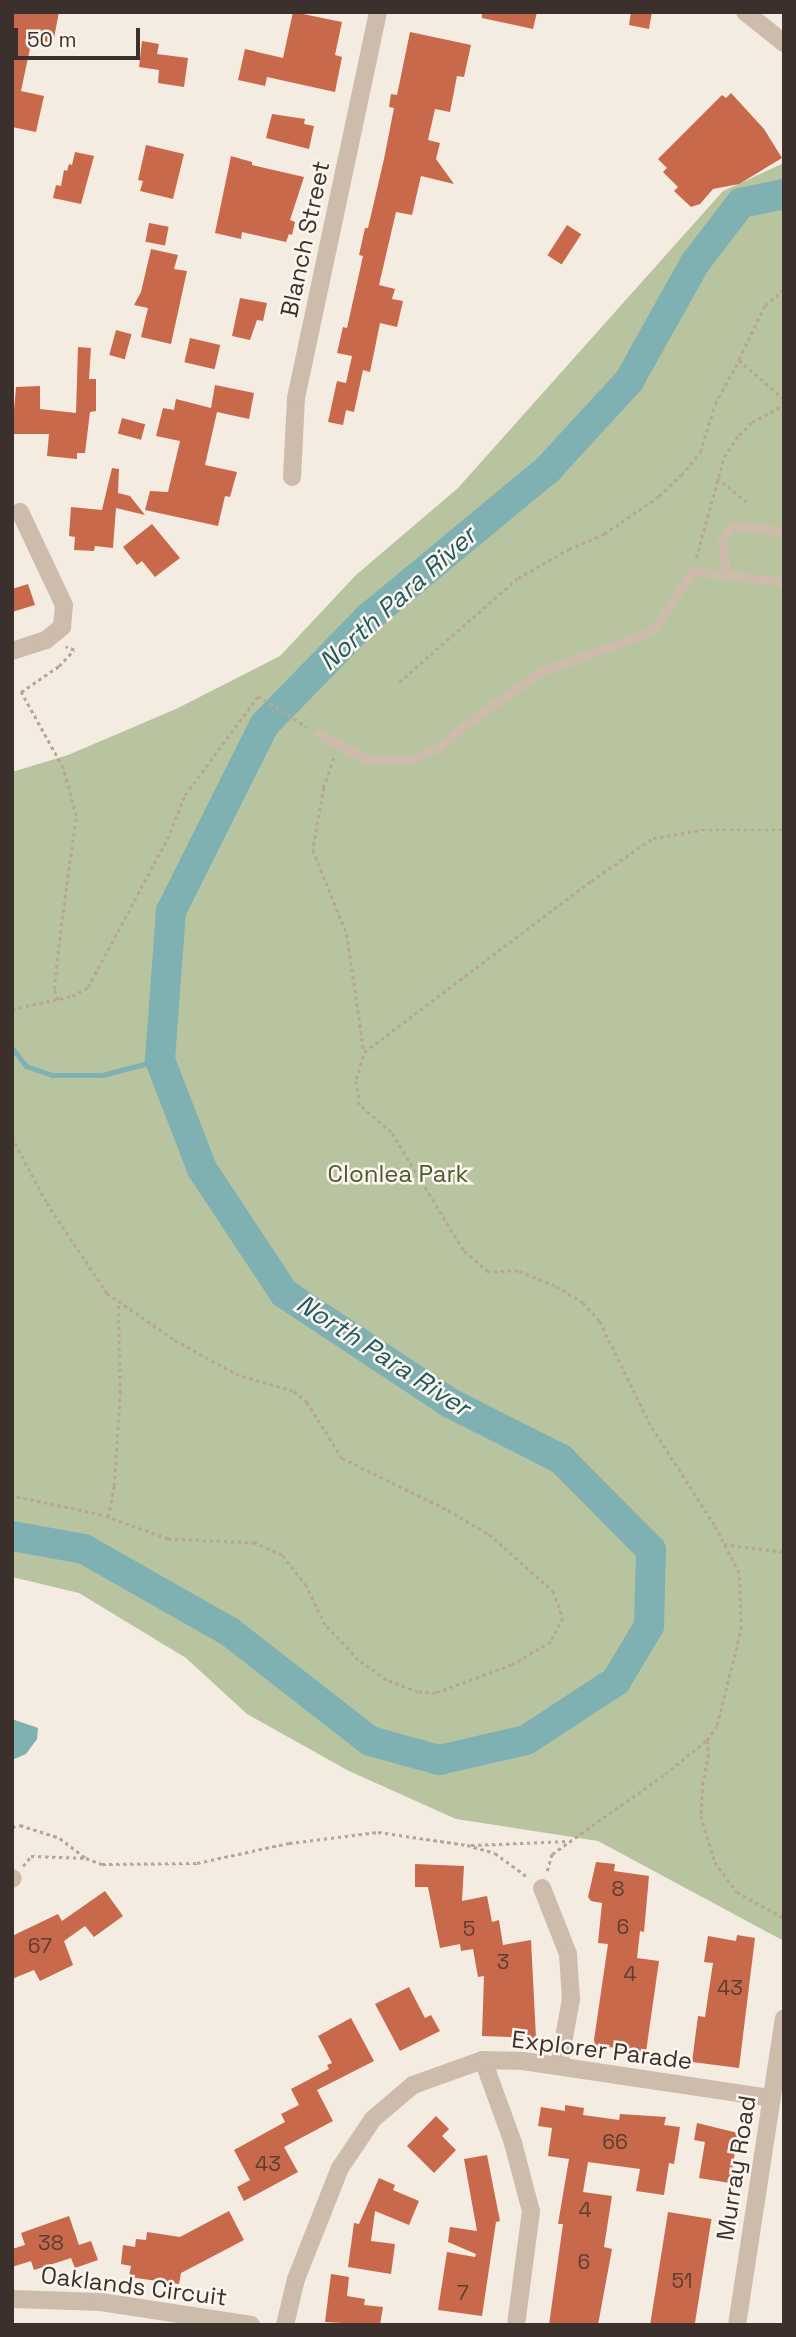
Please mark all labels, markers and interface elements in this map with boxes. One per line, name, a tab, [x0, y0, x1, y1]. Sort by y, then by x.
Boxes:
scale bar	[18, 14, 144, 58]
text: 50 m	[27, 26, 77, 53]
street label: Blanch Street	[274, 158, 336, 320]
water label: North Para River	[313, 520, 483, 678]
park label: Clonlea Park	[328, 1160, 468, 1188]
water label: North Para River	[290, 1288, 476, 1424]
house number: 8	[611, 1876, 625, 1902]
house number: 6	[617, 1914, 629, 1940]
house number: 5	[463, 1916, 475, 1942]
house number: 67	[28, 1933, 52, 1959]
house number: 3	[497, 1949, 509, 1975]
house number: 4	[623, 1961, 637, 1987]
house number: 43	[717, 1975, 743, 2001]
street label: Explorer Parade	[510, 2025, 694, 2075]
street label: Murray Road	[710, 2093, 762, 2243]
house number: 66	[602, 2129, 628, 2155]
house number: 43	[255, 2151, 281, 2177]
house number: 4	[578, 2197, 592, 2223]
house number: 38	[38, 2230, 64, 2256]
house number: 6	[578, 2249, 590, 2275]
street label: Oaklands Circuit	[39, 2260, 229, 2312]
house number: 51	[671, 2268, 693, 2294]
house number: 7	[457, 2280, 469, 2306]

